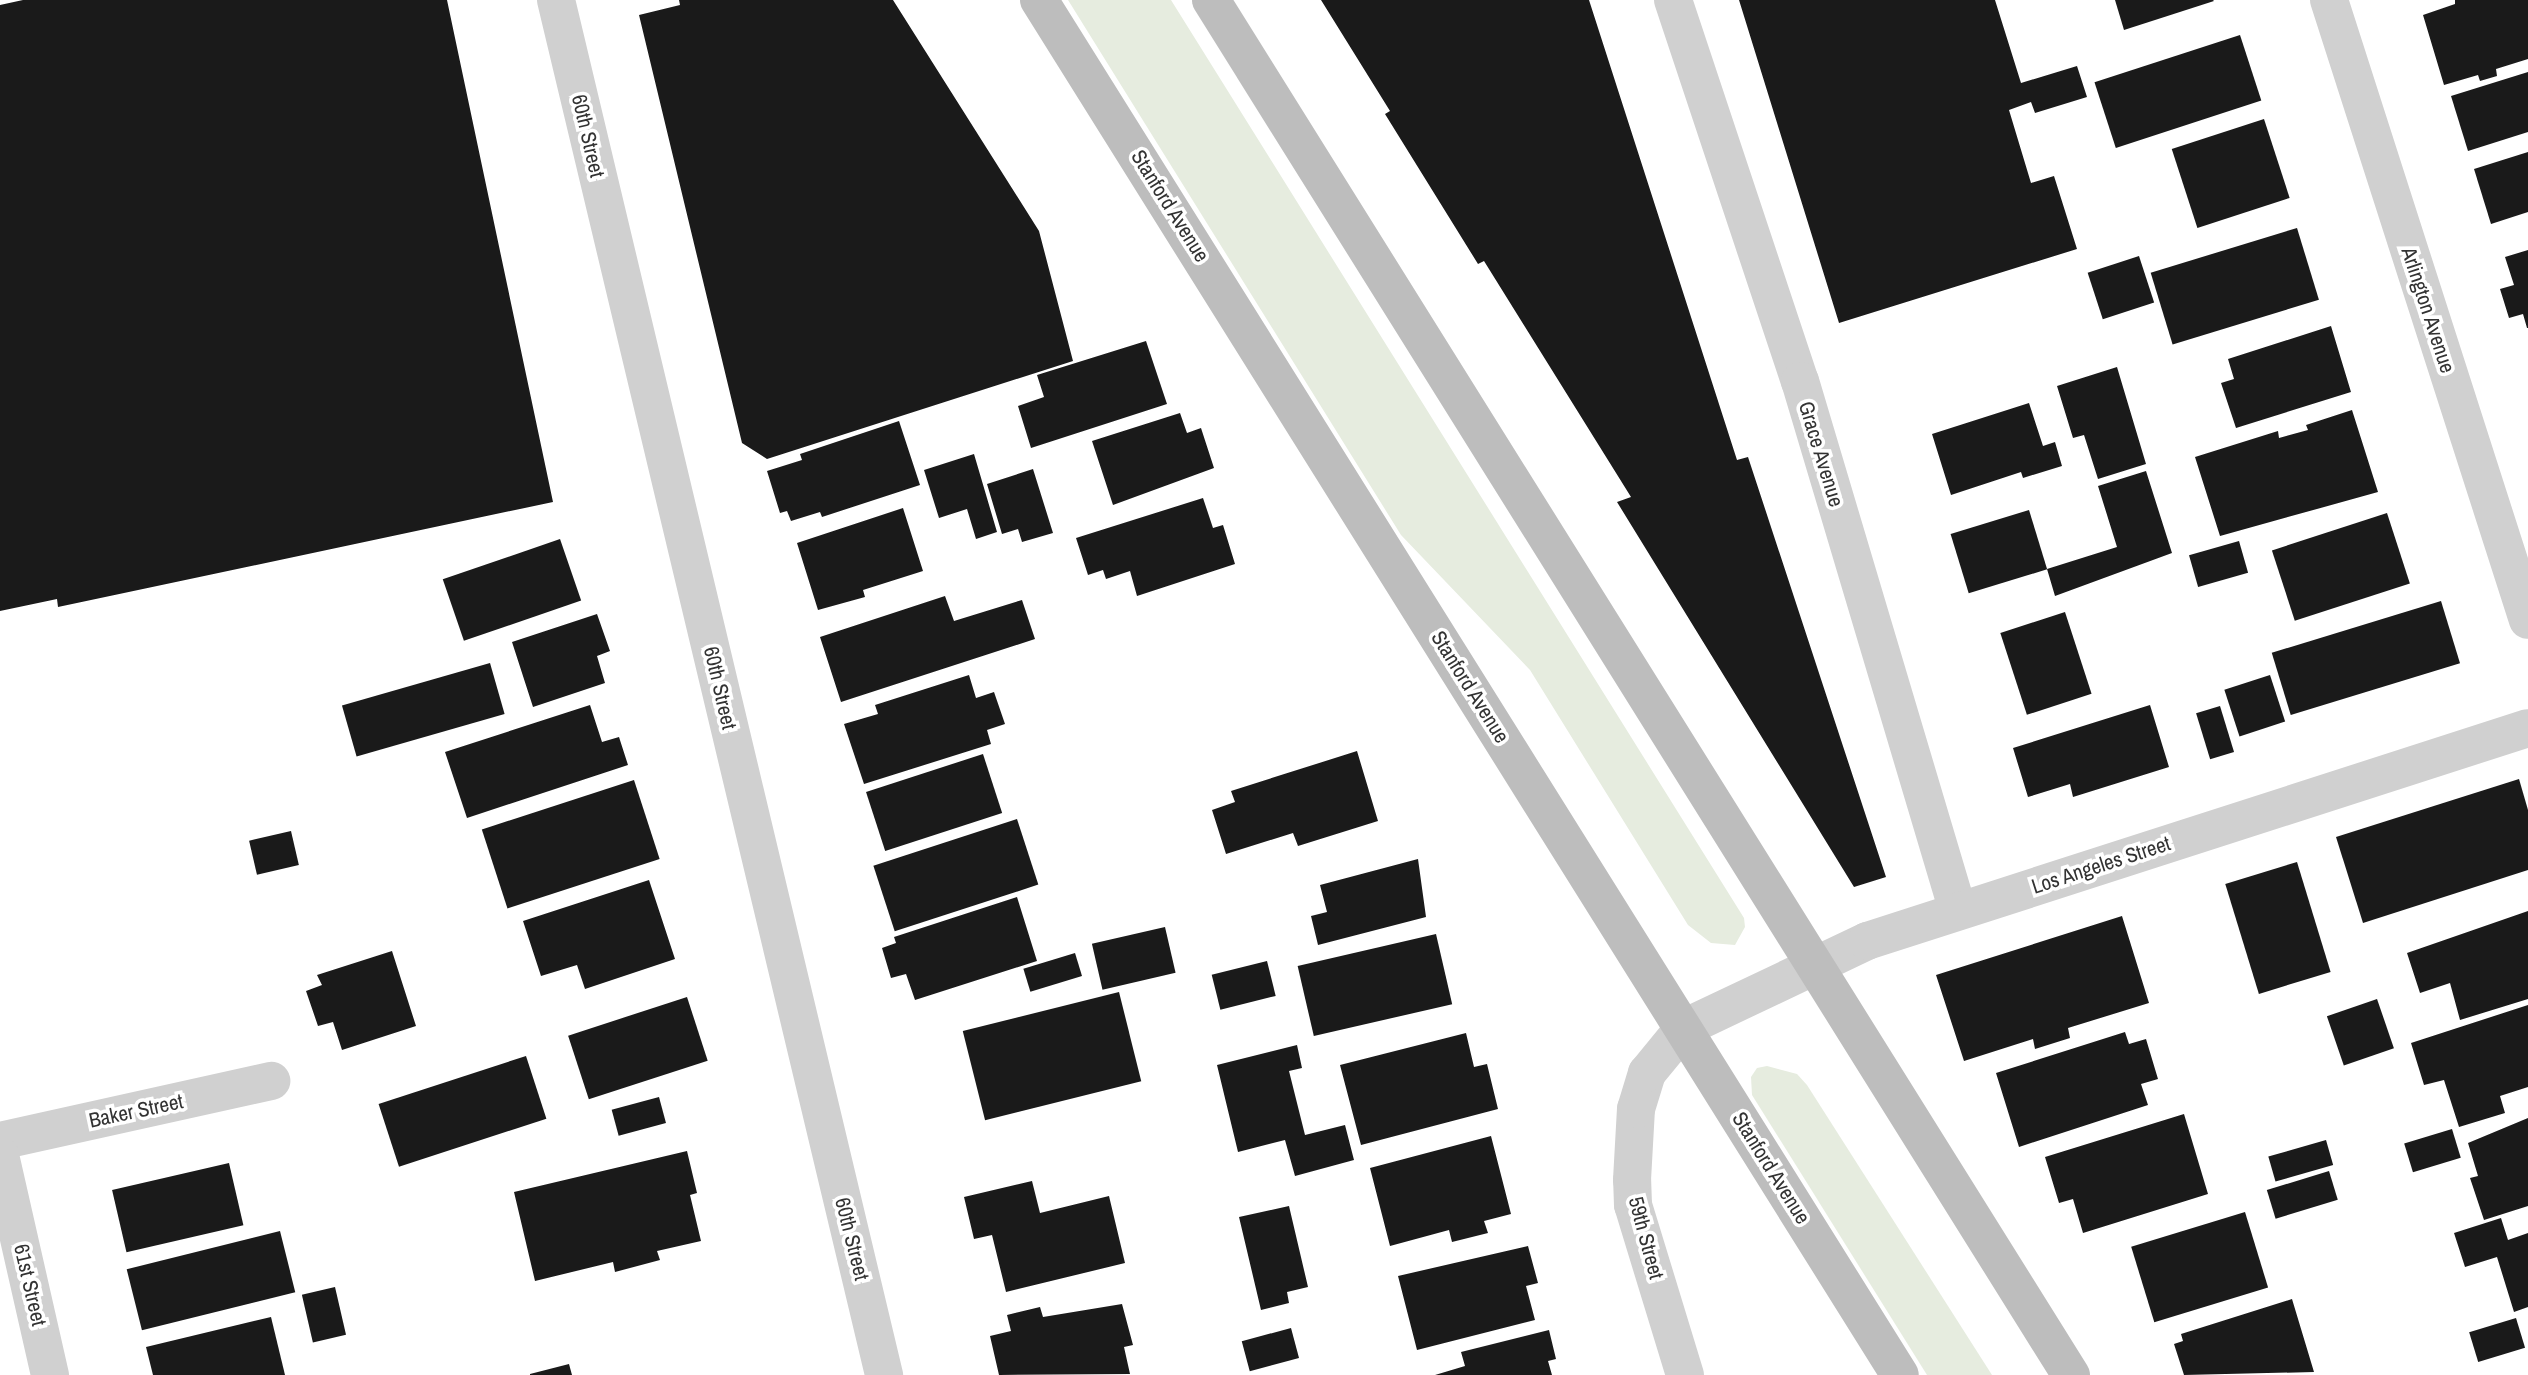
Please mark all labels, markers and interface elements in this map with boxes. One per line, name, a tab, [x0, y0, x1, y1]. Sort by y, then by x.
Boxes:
street label: 60th Street	[566, 92, 610, 180]
street label: Stanford Avenue	[1125, 145, 1215, 267]
street label: Arlington Avenue	[2396, 243, 2460, 377]
street label: Grace Avenue	[1793, 398, 1849, 510]
street label: Stanford Avenue	[1425, 626, 1515, 748]
street label: 60th Street	[698, 644, 742, 732]
street label: Los Angeles Street	[2028, 831, 2174, 899]
street label: Baker Street	[87, 1089, 185, 1133]
street label: Stanford Avenue	[1726, 1107, 1816, 1229]
street label: 59th Street	[1623, 1194, 1669, 1282]
street label: 60th Street	[830, 1195, 874, 1283]
street label: 61st Street	[8, 1242, 52, 1328]

